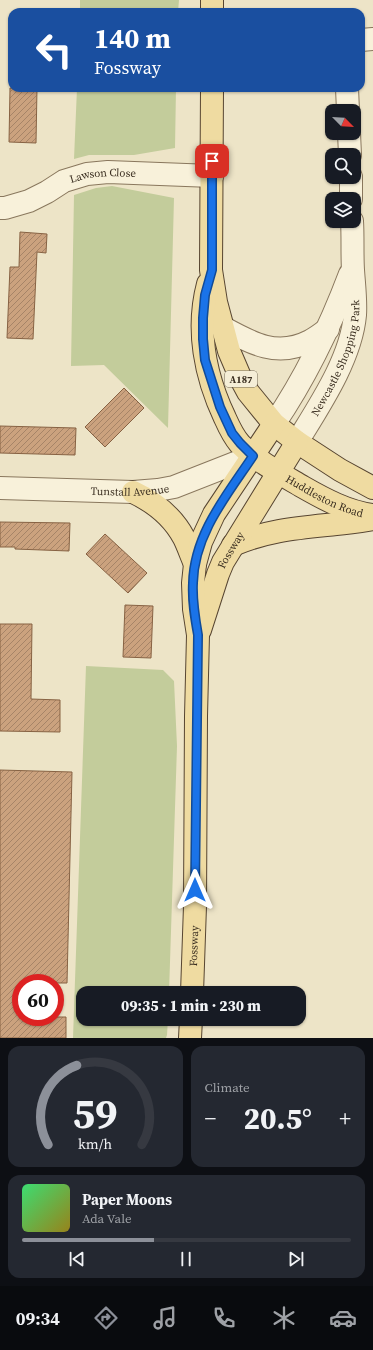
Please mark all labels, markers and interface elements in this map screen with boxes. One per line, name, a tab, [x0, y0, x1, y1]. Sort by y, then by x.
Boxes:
text: 140 m	[94, 19, 171, 57]
icon: left	[28, 24, 80, 76]
text: Fossway	[94, 55, 161, 80]
north arrow	[325, 104, 361, 140]
map controls	[325, 104, 361, 228]
pin	[195, 144, 229, 178]
button: search	[325, 148, 361, 184]
icon: arrive	[201, 150, 223, 172]
street label: Lawson Close	[68, 165, 137, 187]
button: layers	[325, 192, 361, 228]
street label: Newcastle Shopping Park	[308, 299, 363, 419]
road number: A187	[225, 371, 257, 387]
street label: Huddleston Road	[283, 471, 366, 521]
street label: Tunstall Avenue	[90, 481, 171, 500]
street label: Fossway	[214, 529, 248, 571]
position arrow	[174, 869, 216, 911]
street label: Fossway	[186, 925, 202, 967]
speed limit sign: 60	[12, 974, 64, 1026]
text: 09:35 · 1 min · 230 m	[121, 995, 261, 1016]
text: Climate	[205, 1079, 250, 1096]
text: 59	[73, 1084, 118, 1141]
text: 20.5°	[244, 1098, 312, 1139]
text: −	[205, 1103, 216, 1133]
text: +	[339, 1103, 351, 1133]
text: km/h	[78, 1133, 113, 1153]
text: Paper Moons	[82, 1189, 172, 1210]
text: Ada Vale	[82, 1210, 132, 1227]
icon: previous	[66, 1248, 88, 1270]
icon: pause	[175, 1248, 197, 1270]
icon: next	[285, 1248, 307, 1270]
icon: directions	[92, 1304, 120, 1332]
icon: music	[151, 1304, 179, 1332]
icon: phone	[210, 1304, 238, 1332]
icon: climate	[270, 1304, 298, 1332]
icon: car	[329, 1304, 357, 1332]
text: 09:34	[16, 1306, 60, 1331]

